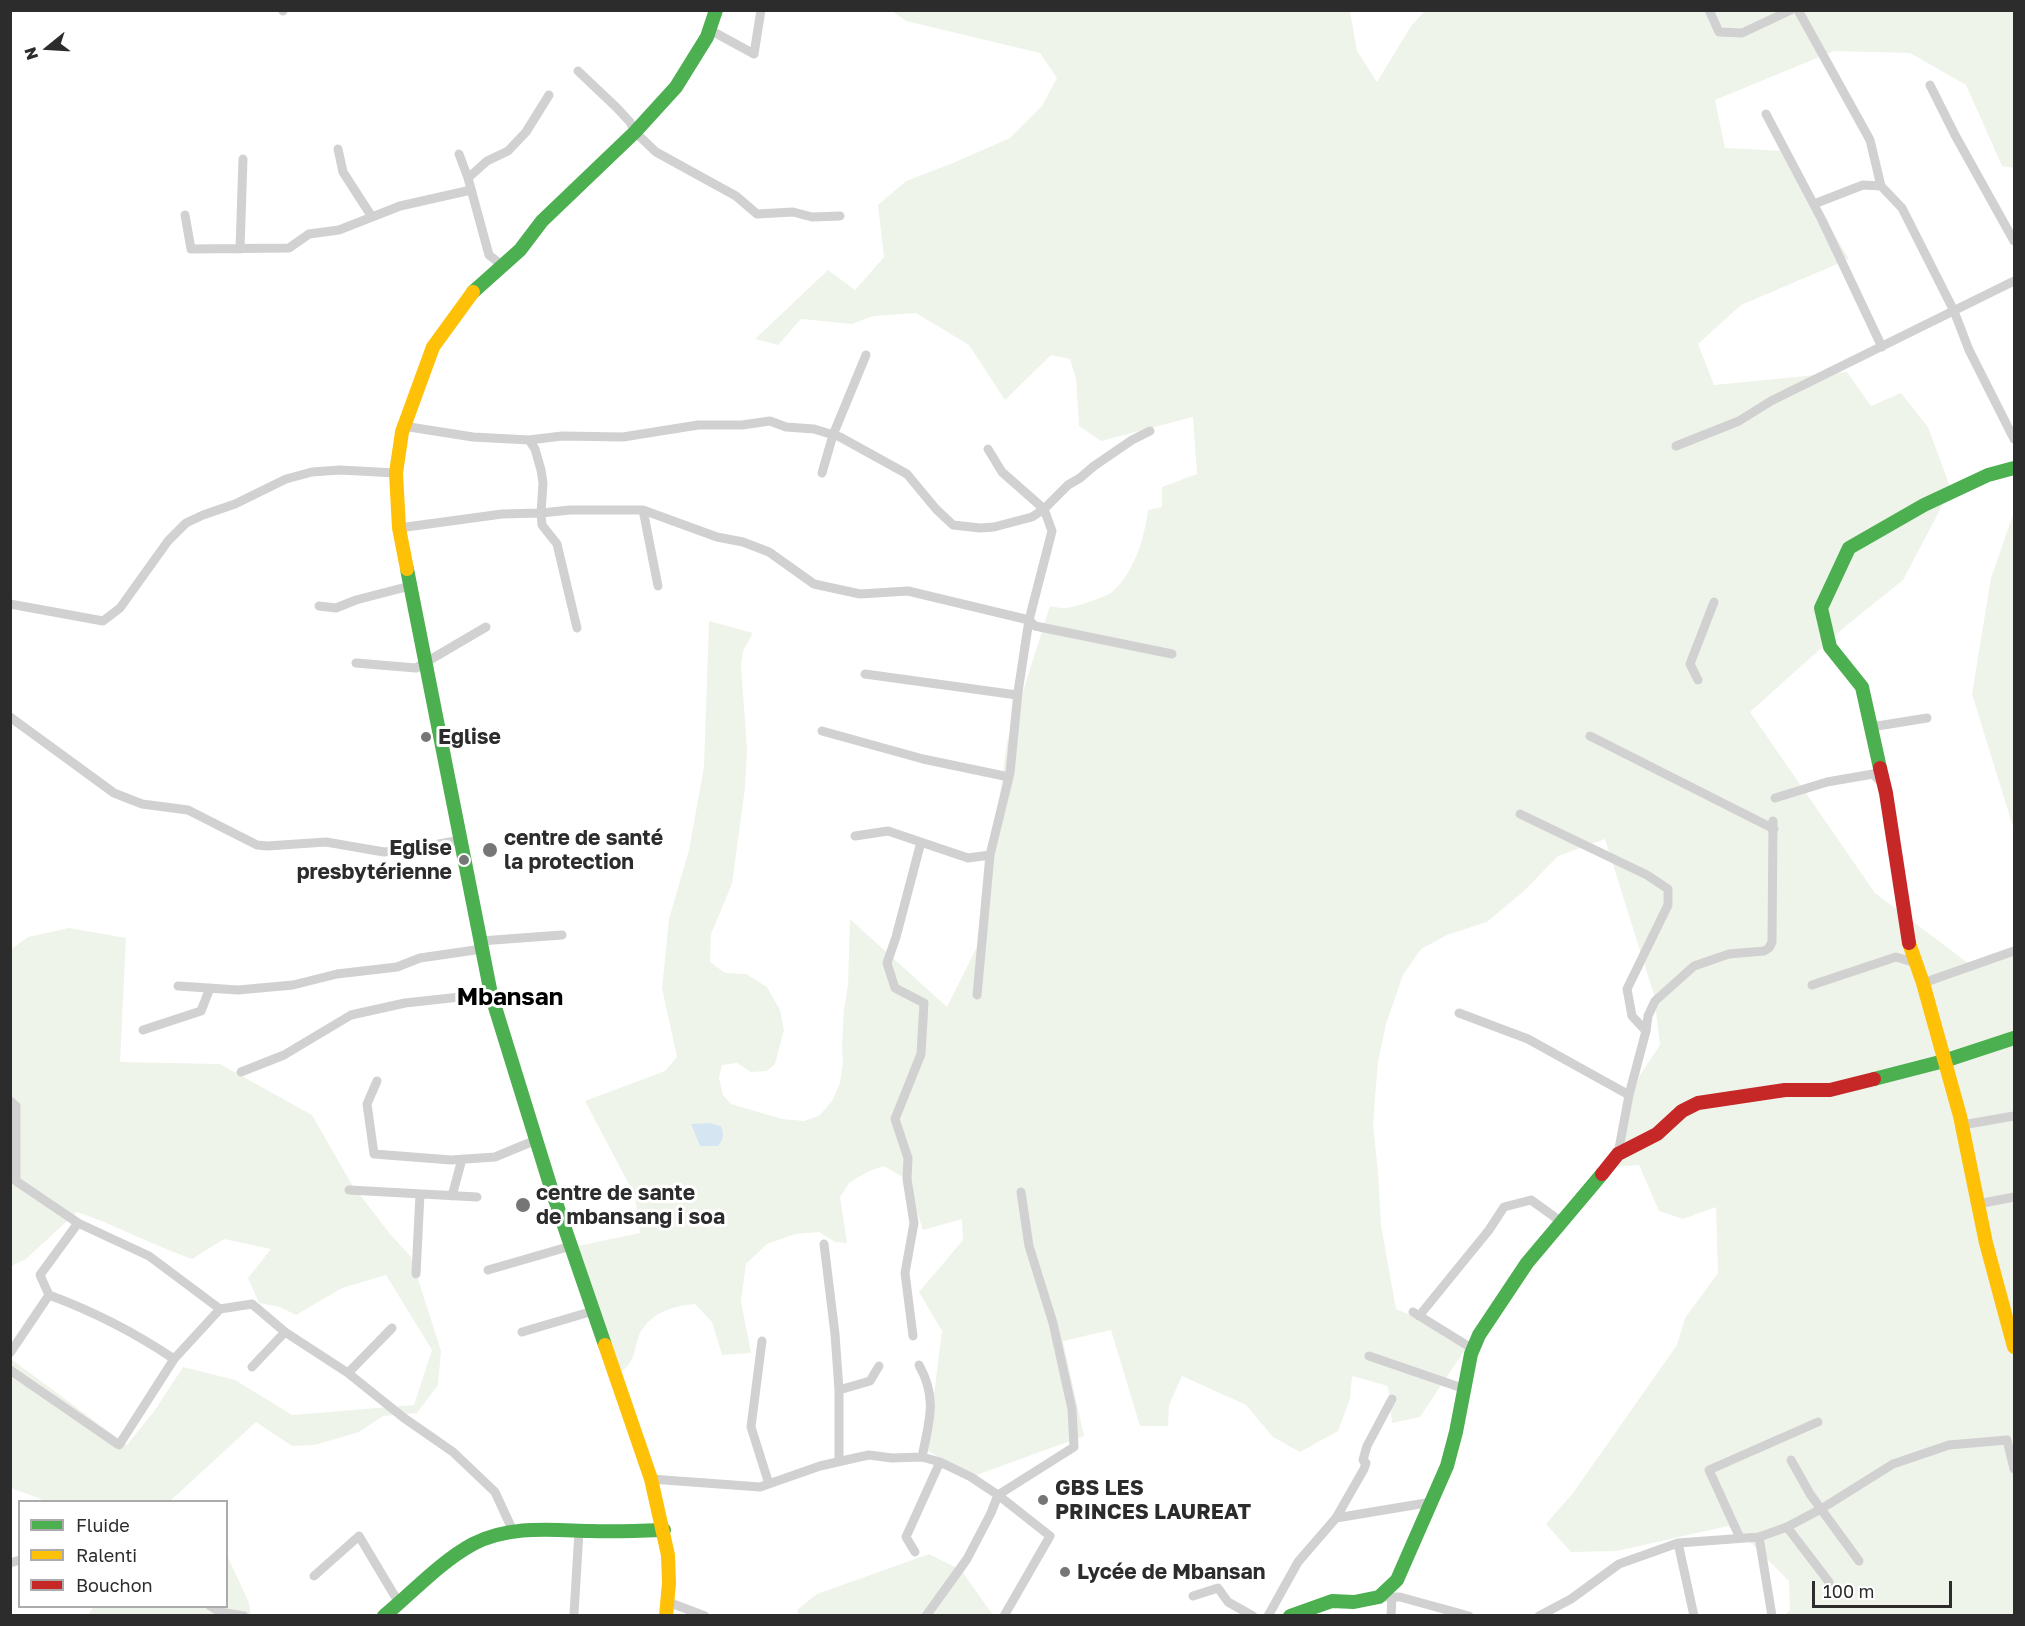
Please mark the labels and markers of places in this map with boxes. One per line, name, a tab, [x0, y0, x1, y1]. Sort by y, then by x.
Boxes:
place label: Eglise	[438, 724, 501, 750]
marker: Eglise	[419, 730, 433, 744]
place label: centre de santé la protection	[504, 825, 663, 875]
place label: Eglise presbytérienne	[297, 835, 452, 885]
marker: centre de santé la protection	[481, 841, 499, 859]
marker: Eglise presbytérienne	[457, 853, 471, 867]
place label: centre de sante de mbansang i soa	[536, 1180, 725, 1230]
marker: centre de sante de mbansang i soa	[514, 1196, 532, 1214]
place label: GBS LES PRINCES LAUREAT	[1055, 1475, 1251, 1525]
marker: GBS LES PRINCES LAUREAT	[1036, 1493, 1050, 1507]
place label: Lycée de Mbansan	[1077, 1559, 1265, 1585]
marker: Lycée de Mbansan	[1058, 1565, 1072, 1579]

